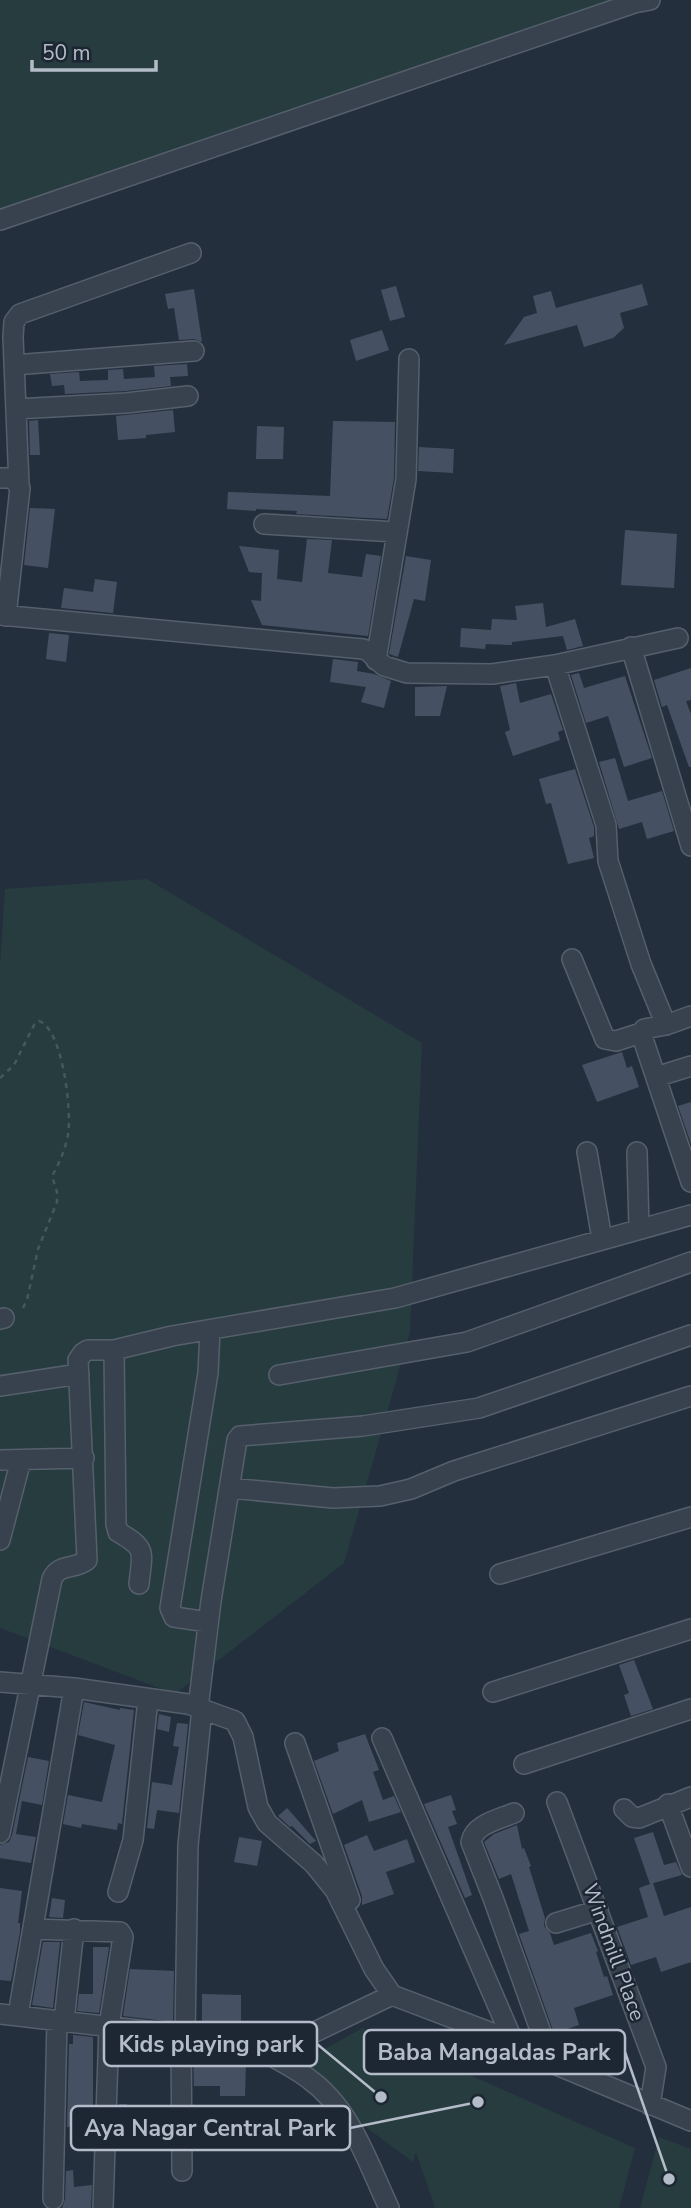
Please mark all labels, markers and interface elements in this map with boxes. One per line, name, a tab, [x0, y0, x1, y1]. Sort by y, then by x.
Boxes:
scale bar	[32, 28, 156, 72]
text: 50 m	[42, 39, 91, 67]
street label: Windmill Place	[576, 1879, 652, 2025]
callout: Kids playing park	[104, 2022, 317, 2066]
text: Kids playing park	[118, 2029, 304, 2060]
callout: Baba Mangaldas Park	[364, 2030, 625, 2074]
text: Baba Mangaldas Park	[378, 2037, 611, 2068]
callout: Aya Nagar Central Park	[71, 2106, 350, 2150]
text: Aya Nagar Central Park	[84, 2113, 336, 2144]

